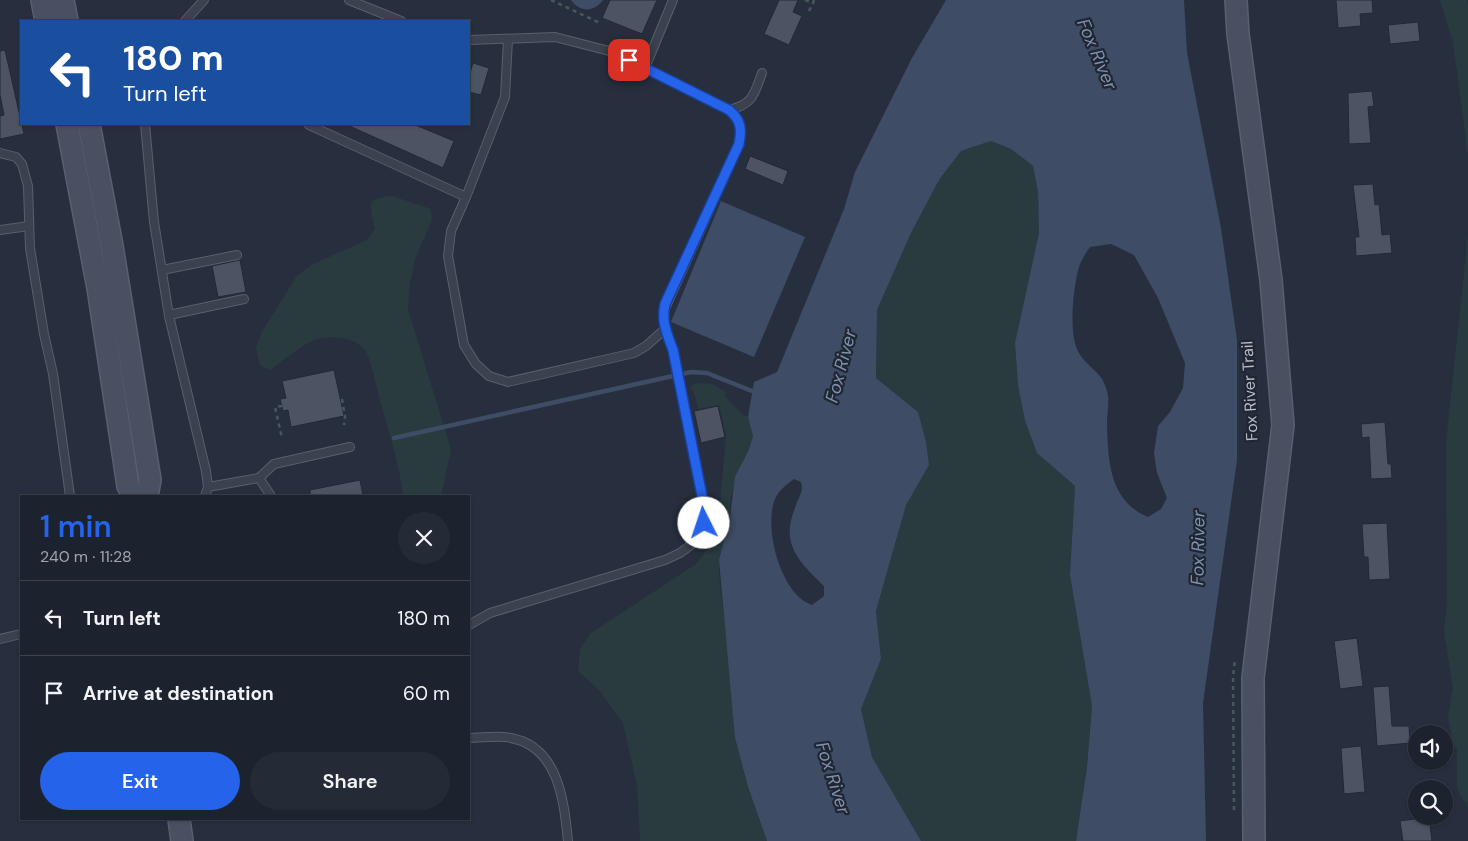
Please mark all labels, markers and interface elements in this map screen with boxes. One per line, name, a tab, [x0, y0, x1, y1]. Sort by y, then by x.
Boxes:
water label: Fox River	[1071, 15, 1123, 94]
text: 180 m	[123, 35, 224, 81]
pin	[608, 39, 650, 81]
icon: left	[40, 40, 105, 105]
icon: arrive	[615, 46, 643, 74]
text: Turn left	[123, 79, 207, 108]
water label: Fox River	[820, 325, 863, 405]
street label: Fox River Trail	[1236, 340, 1263, 442]
position arrow	[677, 496, 729, 548]
text: 1 min	[40, 507, 112, 546]
water label: Fox River	[1185, 509, 1211, 586]
button: close	[398, 512, 450, 564]
text: 240 m · 11:28	[40, 546, 132, 567]
icon: left	[40, 604, 68, 632]
text: Turn left	[83, 606, 161, 631]
text: 180 m	[398, 606, 450, 631]
icon: arrive	[40, 679, 68, 707]
text: Arrive at destination	[83, 681, 274, 706]
text: 60 m	[403, 681, 450, 706]
map controls	[1408, 725, 1453, 825]
button: sound	[1408, 725, 1453, 770]
water label: Fox River	[810, 739, 856, 819]
button: Exit	[40, 752, 240, 810]
button: Share	[250, 752, 450, 810]
button: search	[1408, 780, 1453, 825]

